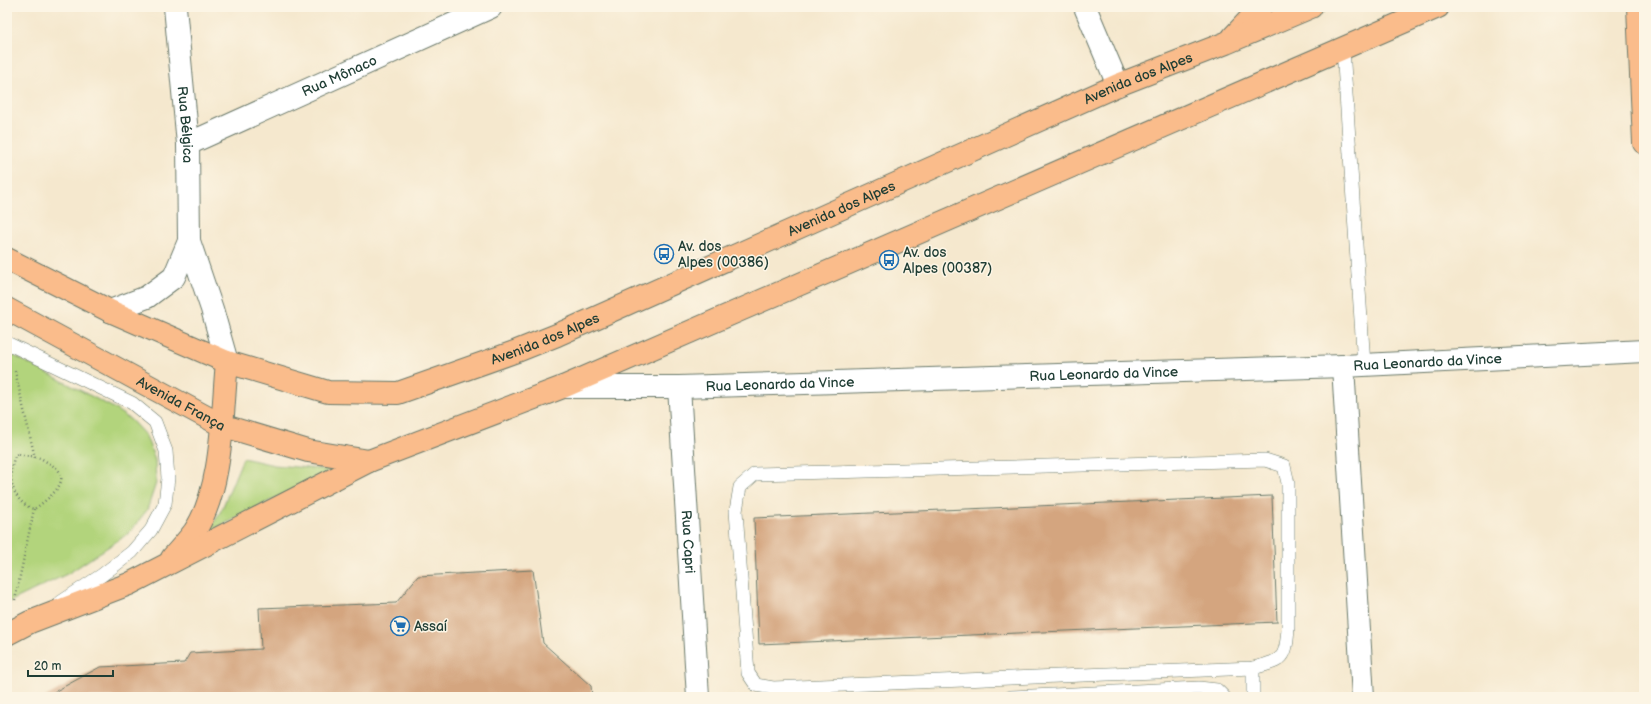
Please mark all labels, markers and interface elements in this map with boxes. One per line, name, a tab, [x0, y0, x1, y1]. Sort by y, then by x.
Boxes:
street label: Avenida dos Alpes	[1081, 49, 1195, 108]
street label: Rua Mônaco	[299, 52, 380, 100]
street label: Rua Bélgica	[174, 85, 196, 163]
street label: Avenida dos Alpes	[785, 177, 898, 240]
place label: Av. dos Alpes (00386)	[678, 238, 769, 271]
bus stop icon: Av. dos Alpes (00386)	[653, 243, 675, 265]
place label: Av. dos Alpes (00387)	[903, 244, 992, 277]
bus stop icon: Av. dos Alpes (00387)	[878, 249, 900, 271]
street label: Avenida dos Alpes	[488, 309, 602, 369]
street label: Rua Leonardo da Vince	[1353, 350, 1502, 374]
street label: Rua Leonardo da Vince	[1029, 363, 1178, 385]
street label: Avenida França	[134, 373, 228, 435]
street label: Rua Leonardo da Vince	[705, 373, 855, 395]
street label: Rua Capri	[678, 509, 698, 574]
supermarket icon: Assaí	[389, 615, 411, 637]
place label: Assaí	[414, 618, 448, 635]
scale bar	[28, 652, 113, 678]
text: 20 m	[34, 659, 61, 674]

